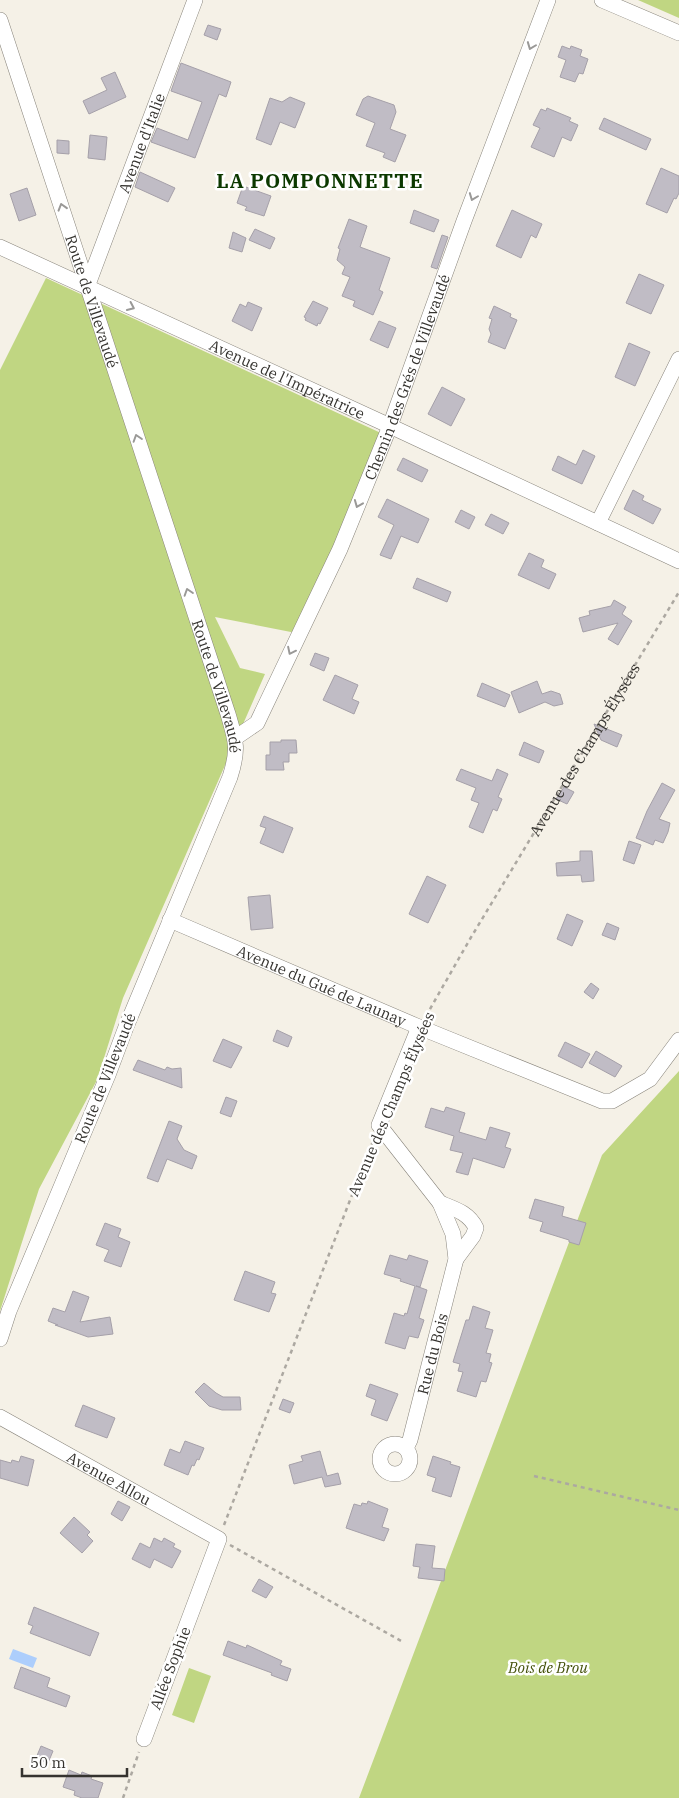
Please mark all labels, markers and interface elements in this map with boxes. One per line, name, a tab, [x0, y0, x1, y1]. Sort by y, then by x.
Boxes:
one-way arrow	[527, 41, 537, 49]
street label: Avenue d'Italie	[114, 90, 169, 195]
district label: LA POMPONNETTE	[216, 167, 424, 194]
one-way arrow	[469, 192, 479, 201]
one-way arrow	[57, 203, 67, 212]
street label: Route de Villevaudé	[62, 232, 123, 370]
street label: Chemin des Grés de Villevaudé	[360, 271, 454, 483]
one-way arrow	[126, 301, 135, 312]
street label: Avenue de l'Impératrice	[206, 335, 368, 423]
one-way arrow	[132, 434, 142, 443]
one-way arrow	[354, 499, 364, 507]
one-way arrow	[184, 589, 194, 597]
street label: Route de Villevaudé	[188, 617, 245, 753]
one-way arrow	[287, 646, 297, 655]
street label: Avenue des Champs Élysées	[525, 659, 644, 839]
street label: Avenue du Gué de Launay	[234, 940, 409, 1030]
street label: Avenue des Champs Élysées	[343, 1009, 439, 1199]
street label: Route de Villevaudé	[70, 1010, 140, 1146]
street label: Rue du Bois	[412, 1311, 451, 1396]
street label: Avenue Allou	[64, 1447, 155, 1509]
street label: Allée Sophie	[145, 1624, 195, 1712]
park label: Bois de Brou	[507, 1658, 588, 1677]
scale bar	[22, 1746, 128, 1778]
text: 50 m	[30, 1753, 66, 1772]

